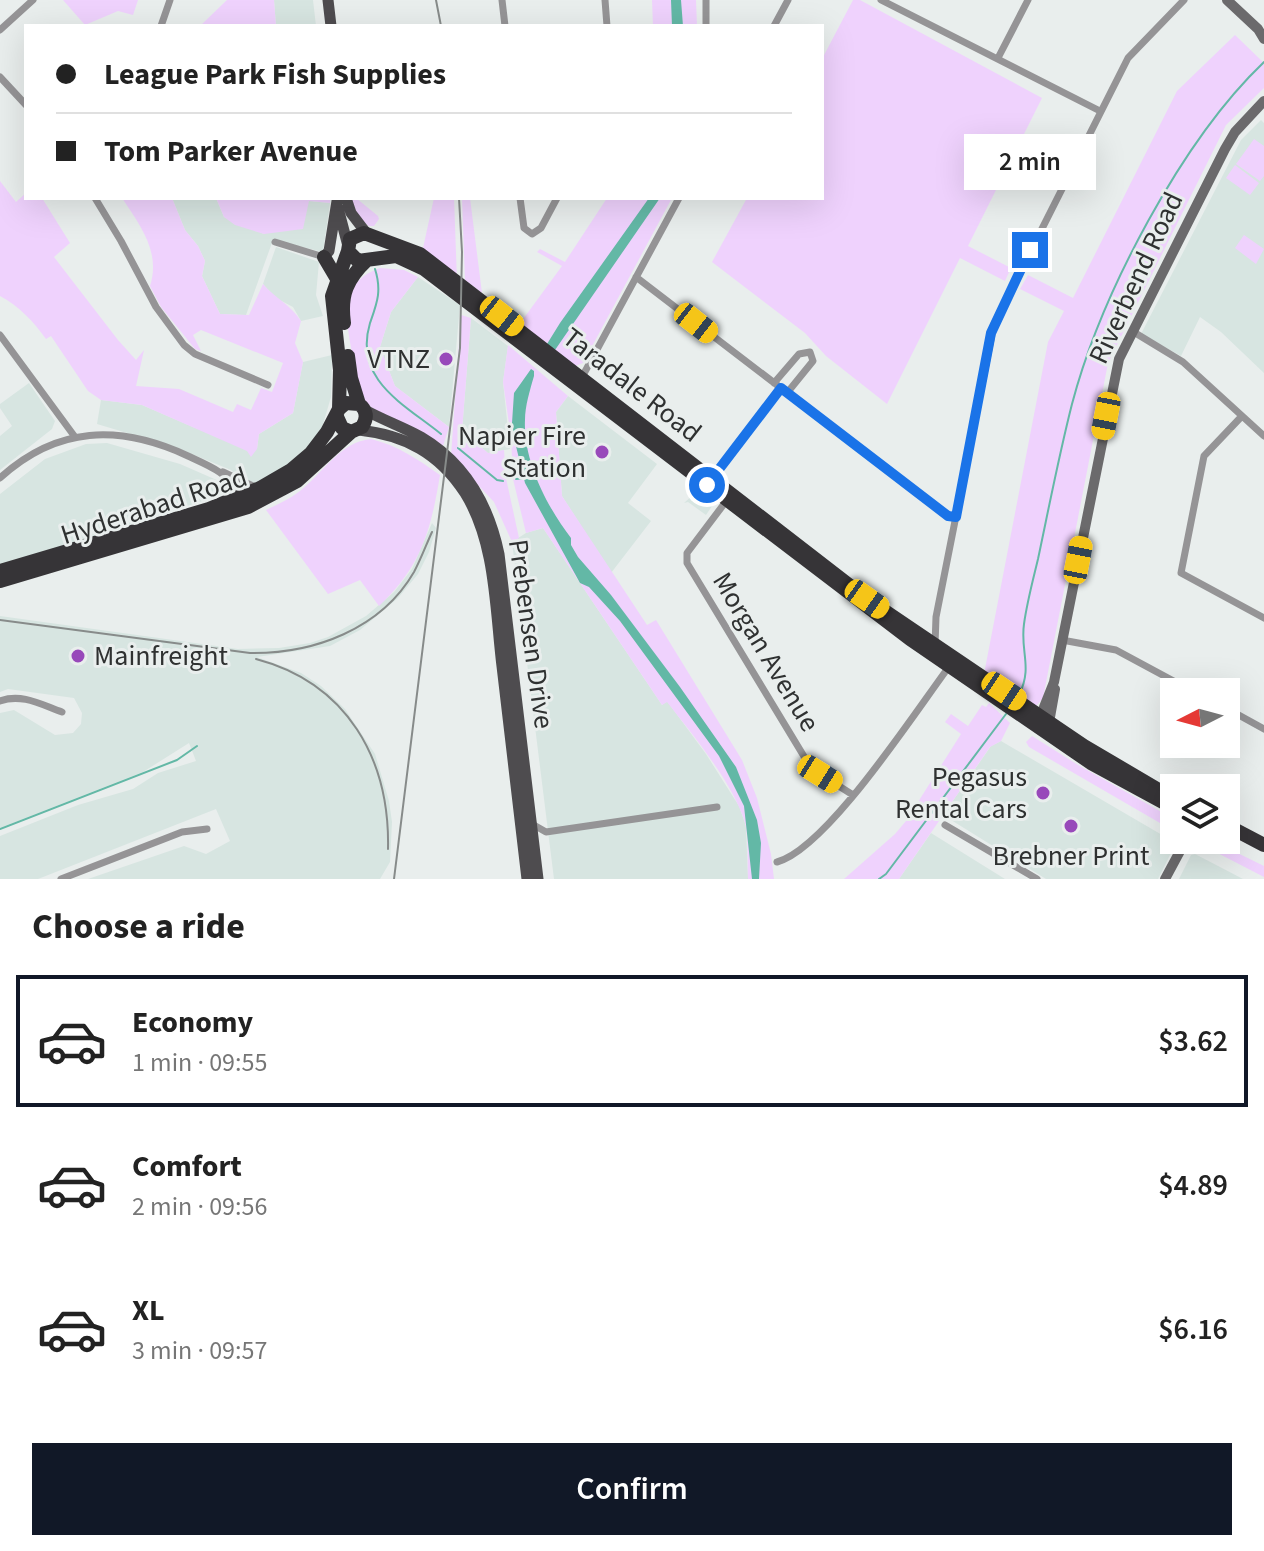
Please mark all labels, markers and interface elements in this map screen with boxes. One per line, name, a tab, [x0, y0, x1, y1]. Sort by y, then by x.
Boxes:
text: League Park Fish Supplies	[104, 53, 446, 96]
text: Tom Parker Avenue	[104, 130, 358, 173]
callout: 2 min	[964, 134, 1096, 190]
text: 2 min	[999, 143, 1061, 180]
street label: Riverbend Road	[1079, 186, 1193, 370]
route end	[1012, 232, 1048, 268]
car	[476, 292, 528, 340]
car	[670, 299, 722, 347]
street label: Taradale Road	[554, 318, 710, 452]
place label: VTNZ	[367, 339, 430, 379]
marker: VTNZ	[437, 350, 455, 368]
car	[1090, 390, 1122, 442]
place label: Napier Fire Station	[458, 416, 586, 488]
marker: Napier Fire Station	[593, 443, 611, 461]
street label: Hyderabad Road	[55, 457, 253, 555]
route start	[689, 467, 725, 503]
car	[1062, 534, 1094, 586]
street label: Prebensen Drive	[498, 537, 564, 731]
street label: Morgan Avenue	[703, 565, 829, 739]
car	[840, 575, 894, 623]
place label: Mainfreight	[94, 636, 228, 676]
marker: Mainfreight	[69, 647, 87, 665]
car	[977, 668, 1031, 714]
north arrow	[1160, 678, 1240, 758]
map controls	[1160, 678, 1240, 854]
car	[793, 751, 847, 797]
place label: Pegasus Rental Cars	[895, 757, 1027, 829]
button: layers	[1160, 774, 1240, 854]
marker: Pegasus Rental Cars	[1034, 784, 1052, 802]
marker: Brebner Print	[1062, 817, 1080, 835]
place label: Brebner Print	[992, 836, 1150, 876]
text: Choose a ride	[32, 901, 245, 952]
text: Economy	[132, 1001, 253, 1044]
icon: car	[36, 1005, 108, 1077]
text: $3.62	[1158, 1020, 1228, 1063]
text: 1 min · 09:55	[132, 1044, 267, 1081]
text: Comfort	[132, 1145, 242, 1188]
icon: car	[36, 1149, 108, 1221]
text: $4.89	[1158, 1164, 1228, 1207]
text: 2 min · 09:56	[132, 1188, 267, 1225]
text: XL	[132, 1289, 165, 1332]
icon: car	[36, 1293, 108, 1365]
text: $6.16	[1158, 1308, 1228, 1351]
text: 3 min · 09:57	[132, 1332, 267, 1369]
button: Confirm	[32, 1443, 1232, 1535]

